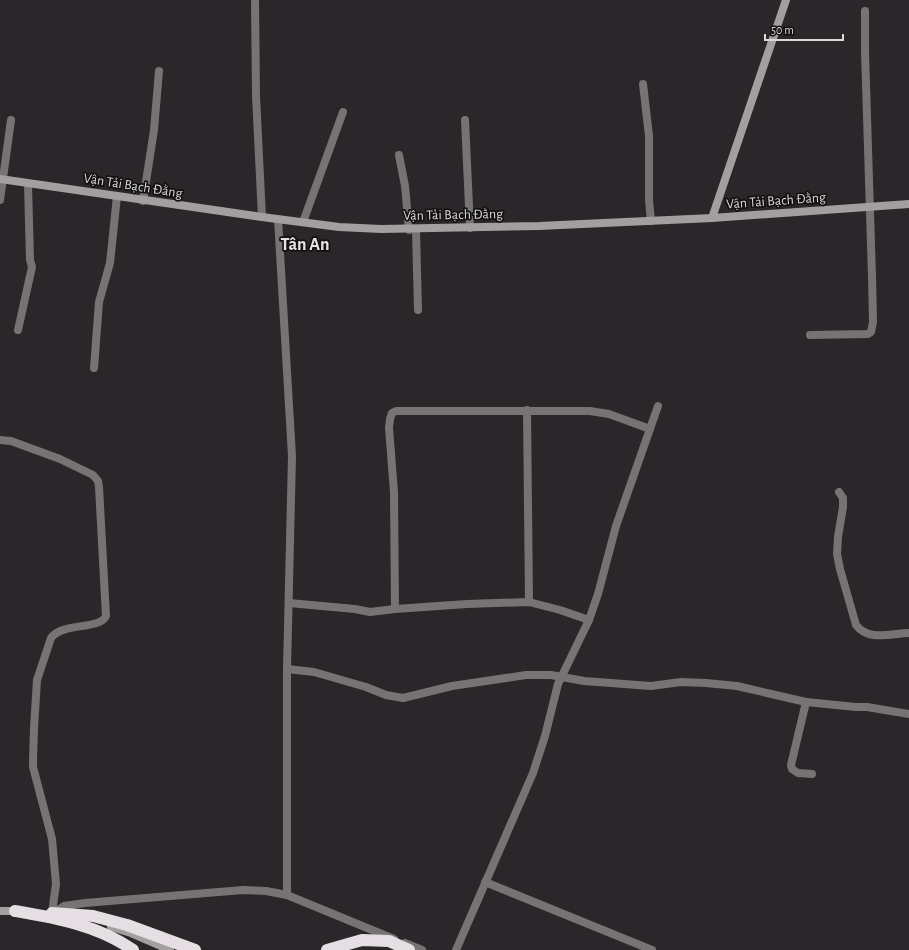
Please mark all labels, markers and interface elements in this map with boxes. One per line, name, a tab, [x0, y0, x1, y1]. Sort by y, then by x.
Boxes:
scale bar	[765, 16, 843, 42]
text: 50 m	[771, 24, 794, 36]
street label: Vận Tải Bạch Đằng	[83, 170, 184, 201]
street label: Vận Tải Bạch Đằng	[726, 190, 826, 211]
street label: Vận Tải Bạch Đằng	[403, 206, 503, 223]
district label: Tân An	[281, 236, 329, 254]

